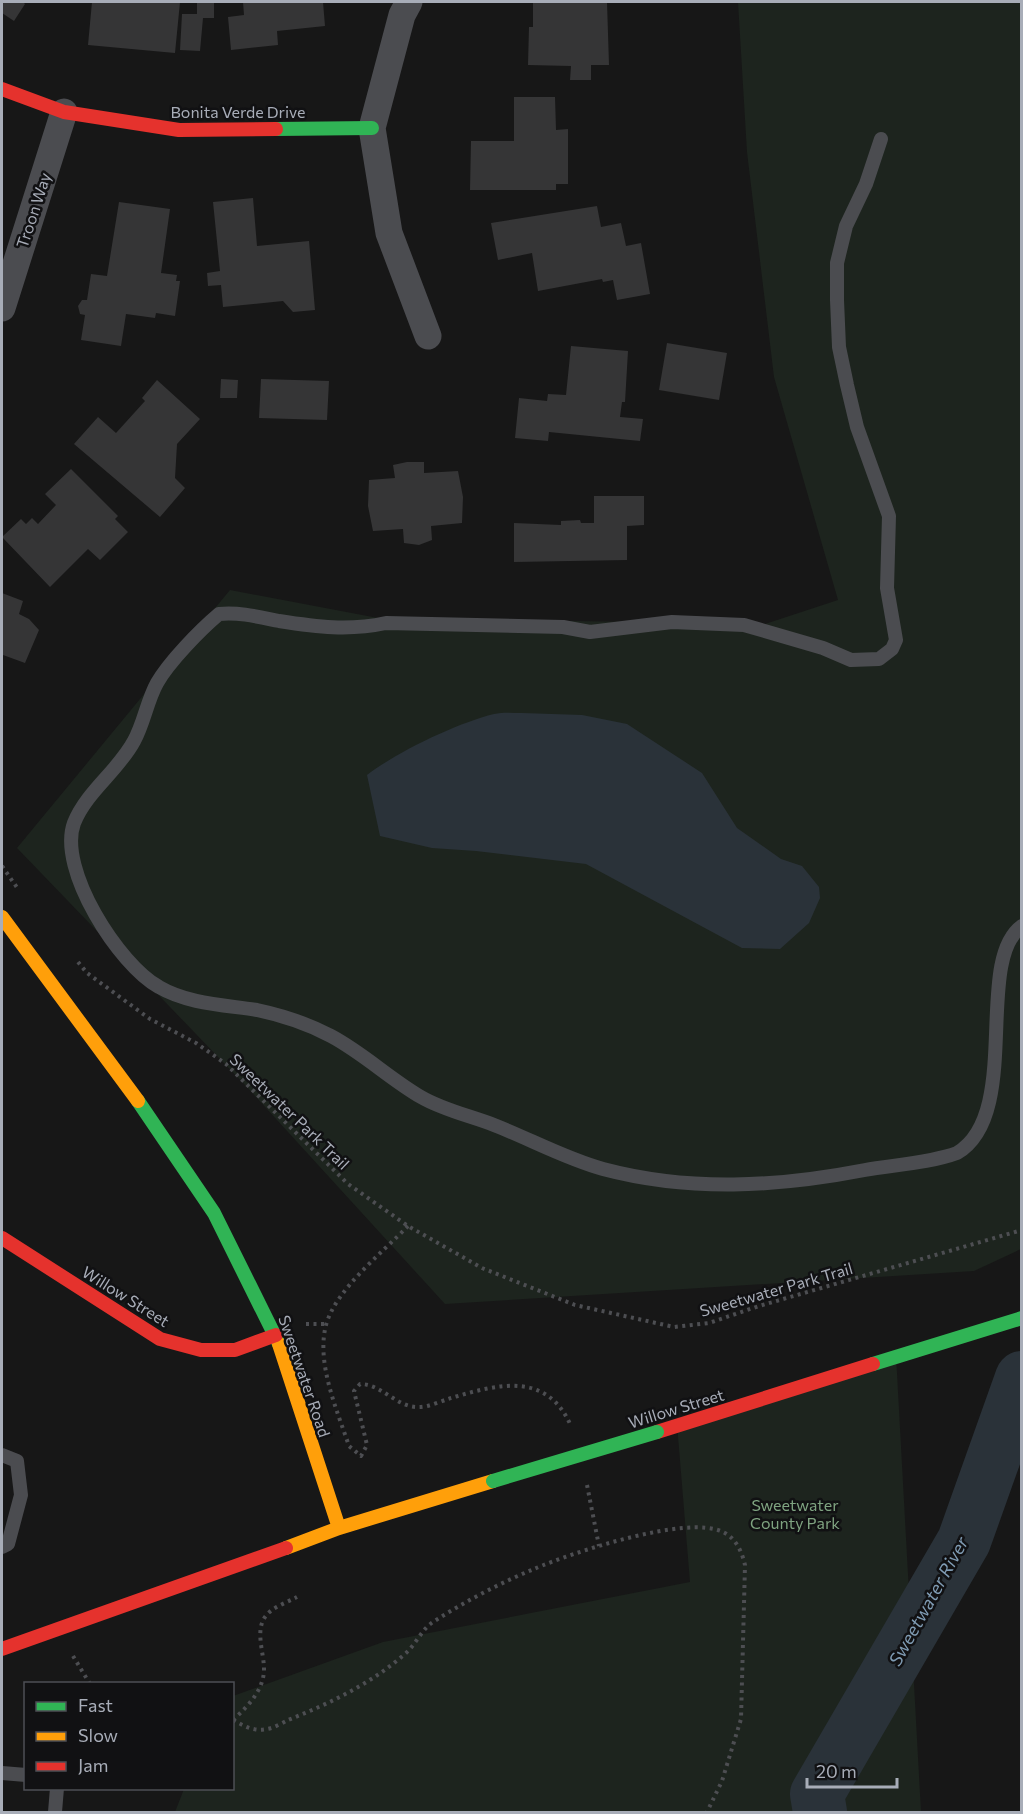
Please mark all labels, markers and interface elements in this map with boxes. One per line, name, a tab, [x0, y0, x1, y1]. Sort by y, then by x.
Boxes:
street label: Bonita Verde Drive	[171, 102, 305, 121]
street label: Troon Way	[12, 170, 54, 250]
street label: Sweetwater Park Trail	[226, 1049, 354, 1173]
street label: Sweetwater Park Trail	[697, 1258, 855, 1320]
street label: Willow Street	[79, 1262, 173, 1331]
street label: Sweetwater Road	[275, 1313, 335, 1439]
street label: Willow Street	[626, 1384, 726, 1432]
park label: Sweetwater County Park	[750, 1495, 840, 1532]
water label: Sweetwater River	[883, 1532, 973, 1669]
legend	[24, 1682, 234, 1790]
text: Fast	[78, 1694, 113, 1716]
text: Slow	[78, 1724, 118, 1746]
scale bar	[807, 1751, 897, 1789]
text: Jam	[78, 1754, 108, 1776]
text: 20 m	[816, 1760, 857, 1782]

